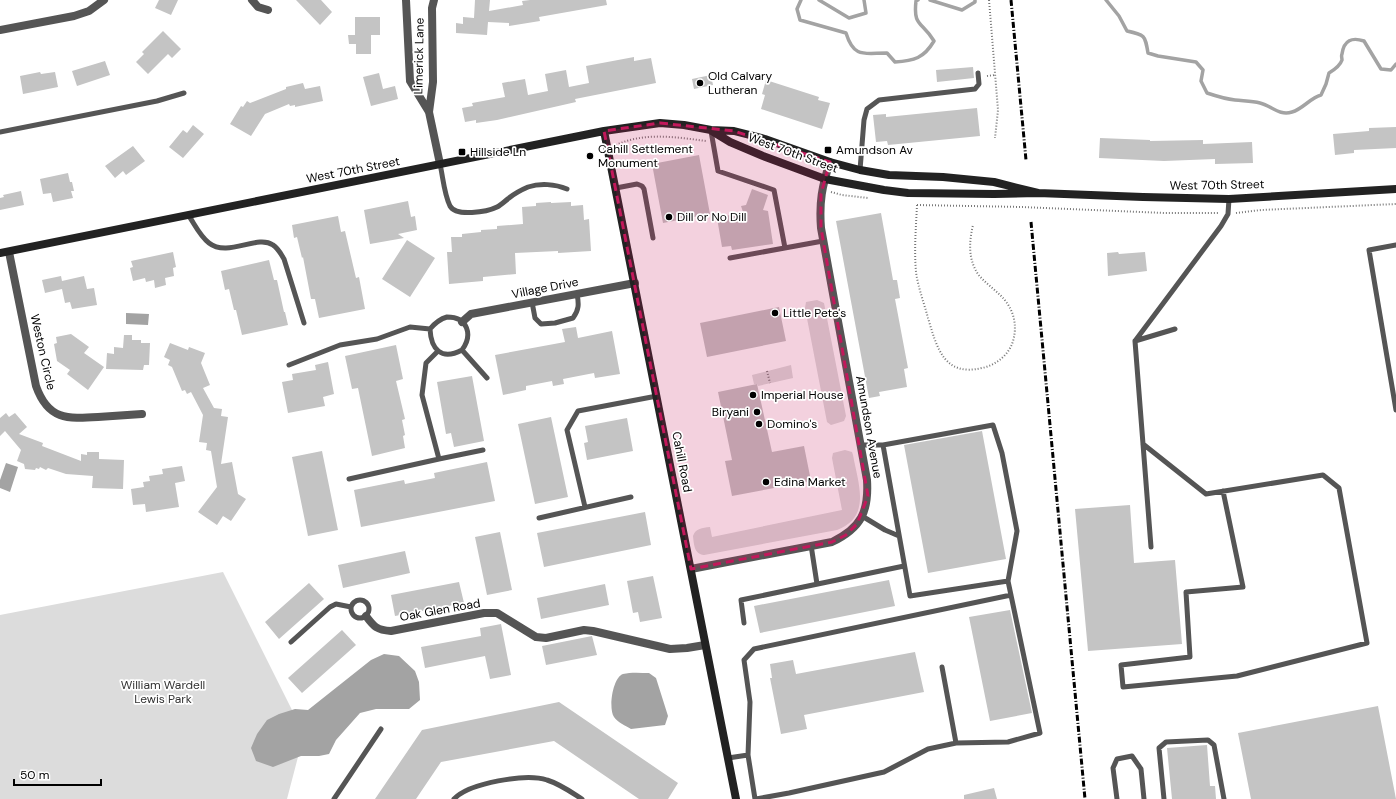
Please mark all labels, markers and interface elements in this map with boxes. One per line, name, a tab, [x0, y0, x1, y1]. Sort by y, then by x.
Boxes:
street label: Limerick Lane	[410, 17, 428, 94]
place label: Old Calvary Lutheran	[708, 68, 772, 98]
marker: Old Calvary Lutheran	[695, 78, 705, 88]
street label: West 70th Street	[746, 129, 841, 177]
place label: Cahill Settlement Monument	[598, 141, 693, 171]
place label: Amundson Av	[836, 142, 914, 158]
place label: Hillside Ln	[470, 144, 526, 160]
marker: Amundson Av	[823, 145, 833, 155]
marker: Hillside Ln	[457, 147, 467, 157]
marker: Cahill Settlement Monument	[585, 151, 595, 161]
street label: West 70th Street	[305, 153, 401, 187]
street label: West 70th Street	[1170, 176, 1265, 194]
place label: Dill or No Dill	[677, 209, 747, 225]
marker: Dill or No Dill	[664, 212, 674, 222]
street label: Village Drive	[510, 274, 580, 302]
place label: Little Pete's	[783, 305, 846, 321]
marker: Little Pete's	[770, 308, 780, 318]
street label: Weston Circle	[27, 313, 60, 392]
street label: Amundson Avenue	[852, 374, 886, 480]
place label: Imperial House	[761, 387, 844, 403]
marker: Imperial House	[748, 390, 758, 400]
place label: Biryani	[712, 404, 749, 420]
marker: Biryani	[752, 407, 762, 417]
place label: Domino's	[767, 416, 817, 432]
marker: Domino's	[754, 419, 764, 429]
street label: Cahill Road	[668, 430, 696, 494]
place label: Edina Market	[774, 474, 846, 490]
marker: Edina Market	[761, 477, 771, 487]
street label: Oak Glen Road	[398, 595, 482, 625]
park label: William Wardell Lewis Park	[121, 677, 205, 707]
scale bar	[14, 761, 101, 787]
text: 50 m	[20, 767, 49, 783]

